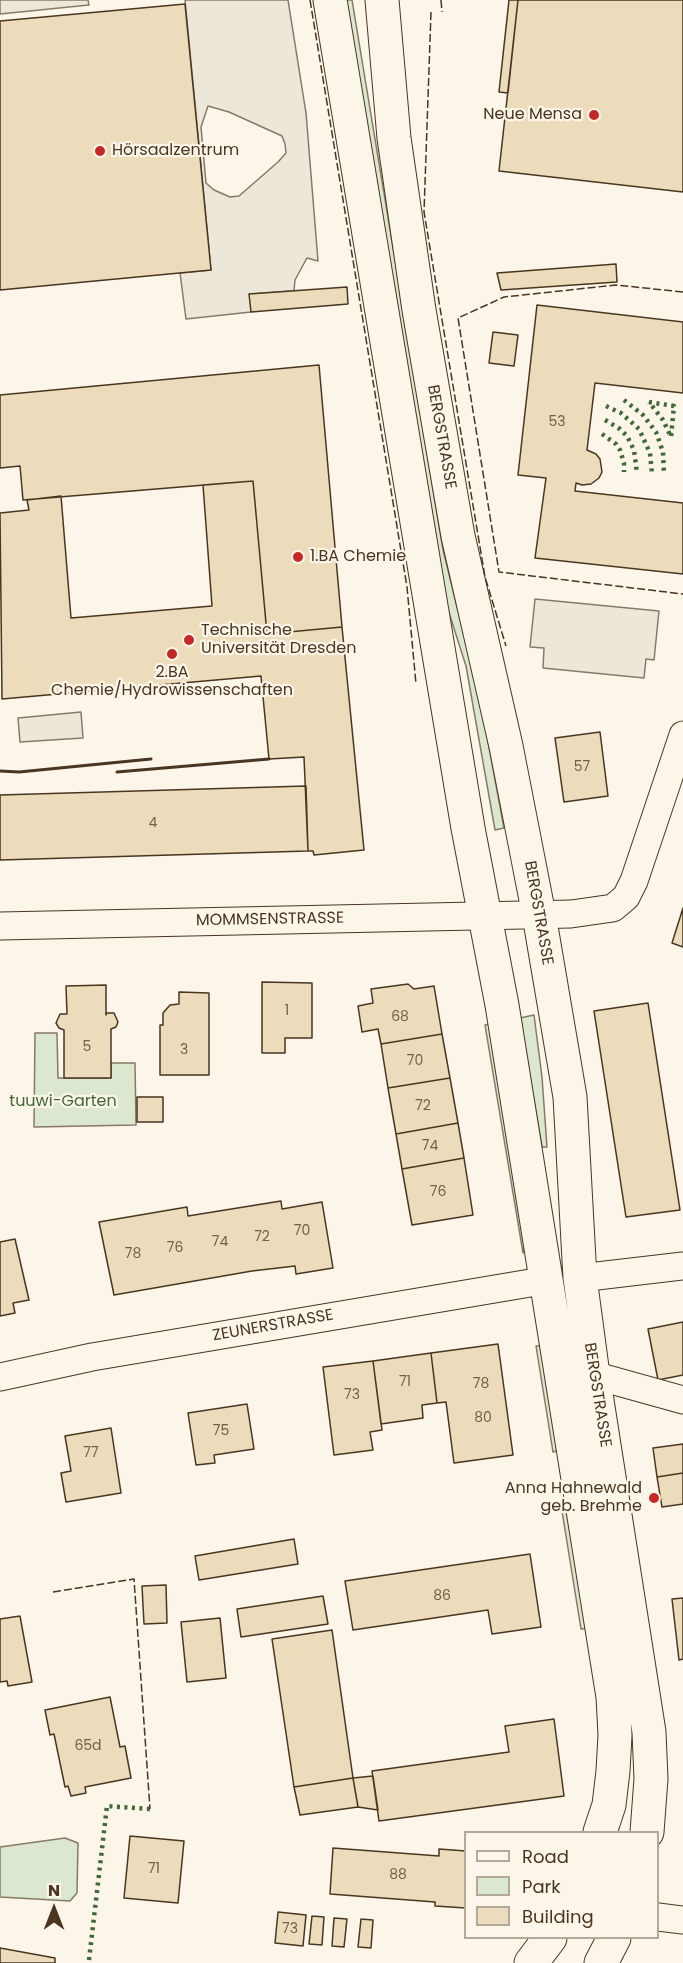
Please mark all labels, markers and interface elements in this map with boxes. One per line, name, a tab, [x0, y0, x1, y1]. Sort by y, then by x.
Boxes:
place label: Neue Mensa	[483, 105, 582, 125]
marker: Neue Mensa	[587, 108, 601, 122]
place label: Hörsaalzentrum	[112, 141, 239, 161]
marker: Hörsaalzentrum	[93, 144, 107, 158]
street label: BERGSTRASSE	[422, 383, 460, 491]
house number: 53	[548, 414, 566, 430]
place label: 1.BA Chemie	[310, 547, 406, 567]
marker: 1.BA Chemie	[291, 550, 305, 564]
place label: Technische Universität Dresden	[201, 621, 356, 659]
marker: Technische Universität Dresden	[182, 633, 196, 647]
marker: 2.BA Chemie/Hydrowissenschaften	[165, 647, 179, 661]
place label: 2.BA Chemie/Hydrowissenschaften	[51, 663, 293, 701]
house number: 57	[574, 759, 590, 775]
house number: 4	[149, 815, 157, 831]
street label: BERGSTRASSE	[519, 859, 557, 967]
street label: MOMMSENSTRASSE	[196, 909, 344, 931]
house number: 1	[285, 1003, 289, 1019]
house number: 68	[391, 1009, 409, 1025]
house number: 5	[83, 1039, 91, 1055]
house number: 3	[180, 1042, 188, 1058]
house number: 70	[407, 1053, 423, 1069]
park label: tuuwi-Garten	[9, 1092, 117, 1112]
house number: 72	[415, 1098, 431, 1114]
house number: 74	[422, 1138, 438, 1154]
house number: 76	[430, 1184, 446, 1200]
house number: 70	[294, 1223, 310, 1239]
house number: 72	[254, 1229, 270, 1245]
house number: 74	[212, 1234, 228, 1250]
house number: 76	[167, 1240, 183, 1256]
house number: 78	[125, 1246, 141, 1262]
street label: ZEUNERSTRASSE	[211, 1306, 335, 1346]
street label: BERGSTRASSE	[579, 1341, 615, 1449]
house number: 71	[399, 1374, 411, 1390]
house number: 78	[473, 1376, 489, 1392]
house number: 73	[344, 1387, 360, 1403]
house number: 80	[474, 1410, 492, 1426]
house number: 75	[213, 1423, 229, 1439]
house number: 77	[83, 1445, 99, 1461]
place label: Anna Hahnewald geb. Brehme	[505, 1479, 642, 1517]
marker: Anna Hahnewald geb. Brehme	[647, 1491, 661, 1505]
house number: 86	[433, 1588, 451, 1604]
house number: 65d	[74, 1738, 102, 1754]
legend	[464, 1831, 659, 1939]
text: Road	[522, 1844, 569, 1869]
house number: 71	[148, 1861, 160, 1877]
house number: 88	[389, 1867, 407, 1883]
text: Park	[522, 1874, 561, 1899]
north arrow	[24, 1879, 84, 1939]
text: N	[48, 1879, 60, 1902]
text: Building	[522, 1904, 594, 1929]
house number: 73	[282, 1921, 298, 1937]

